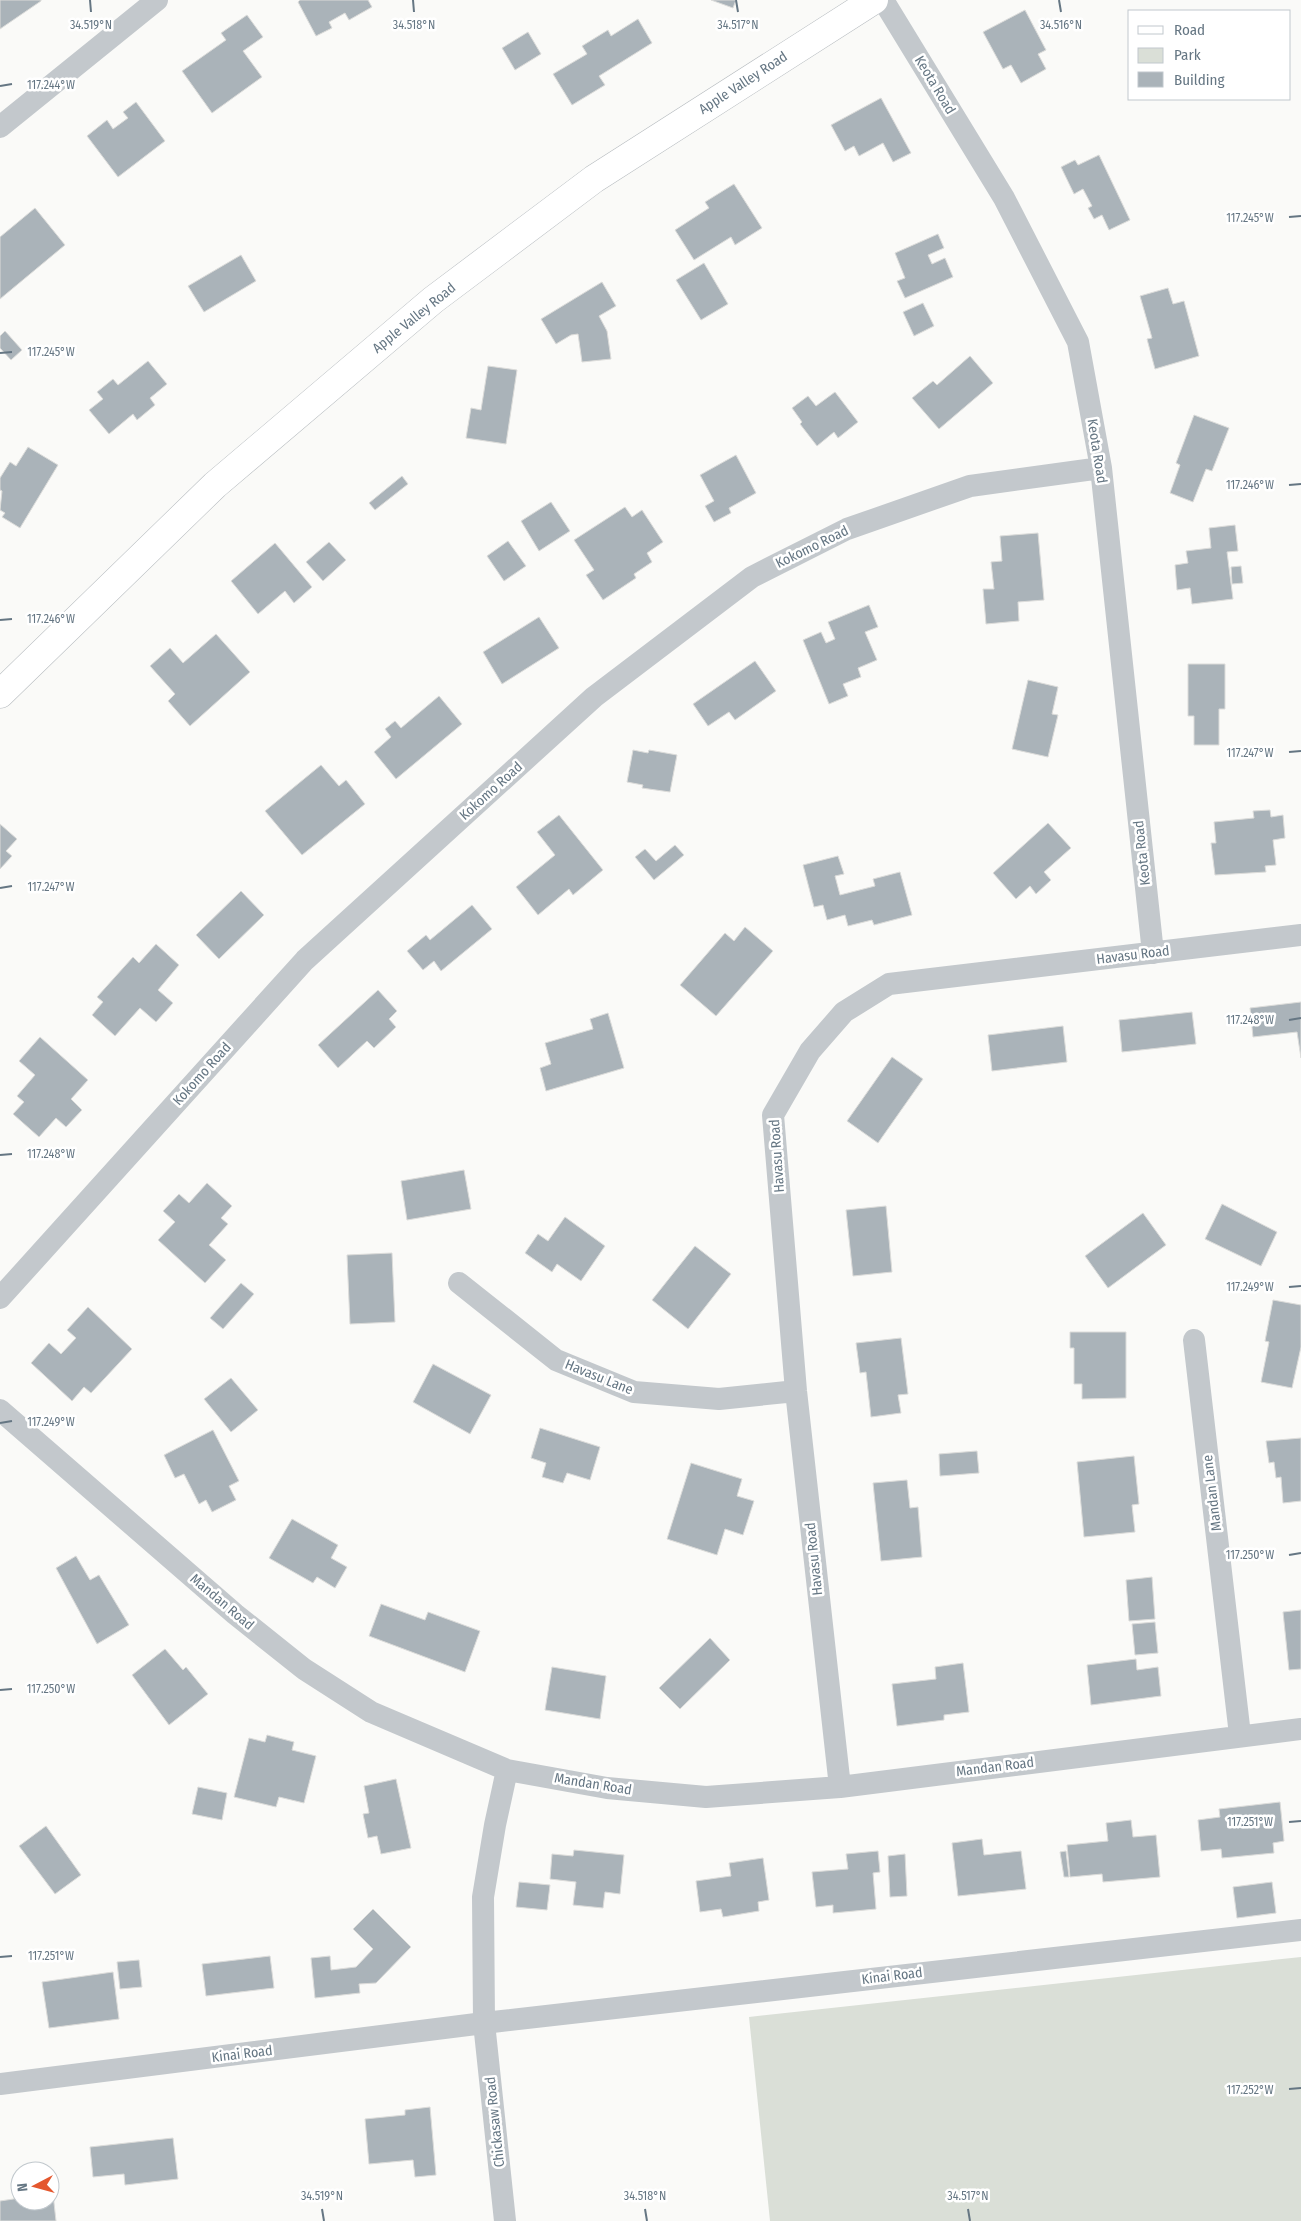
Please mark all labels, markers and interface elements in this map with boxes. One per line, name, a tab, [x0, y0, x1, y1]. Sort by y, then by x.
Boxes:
legend	[1128, 10, 1291, 100]
text: 34.519°N	[70, 18, 112, 32]
text: 34.518°N	[393, 18, 435, 32]
text: 34.517°N	[717, 18, 759, 32]
text: 34.516°N	[1040, 18, 1082, 32]
text: Road	[1174, 21, 1205, 39]
text: Park	[1174, 46, 1201, 64]
street label: Apple Valley Road	[696, 48, 790, 118]
street label: Keota Road	[911, 53, 959, 117]
text: Building	[1174, 71, 1225, 89]
text: 117.244°W	[27, 78, 75, 92]
text: 117.245°W	[1226, 211, 1274, 225]
street label: Apple Valley Road	[369, 279, 459, 357]
text: 117.245°W	[27, 345, 75, 359]
street label: Keota Road	[1084, 417, 1110, 485]
text: 117.246°W	[1226, 478, 1274, 492]
street label: Kokomo Road	[773, 522, 851, 572]
text: 117.246°W	[27, 612, 75, 626]
text: 117.247°W	[1227, 746, 1273, 760]
street label: Kokomo Road	[456, 758, 526, 824]
street label: Keota Road	[1130, 820, 1154, 886]
text: 117.247°W	[28, 880, 74, 894]
street label: Havasu Road	[1095, 942, 1171, 968]
text: 117.248°W	[1226, 1013, 1274, 1027]
street label: Kokomo Road	[169, 1039, 235, 1109]
street label: Havasu Road	[766, 1119, 788, 1193]
text: 117.248°W	[27, 1147, 75, 1161]
text: 117.249°W	[1226, 1280, 1274, 1294]
street label: Havasu Lane	[563, 1356, 636, 1398]
text: 117.249°W	[27, 1415, 75, 1429]
street label: Mandan Lane	[1199, 1454, 1225, 1532]
street label: Havasu Road	[802, 1522, 826, 1596]
text: 117.250°W	[1226, 1548, 1274, 1562]
street label: Mandan Road	[187, 1570, 257, 1634]
text: 117.250°W	[27, 1682, 75, 1696]
street label: Mandan Road	[955, 1754, 1035, 1780]
street label: Mandan Road	[553, 1769, 633, 1799]
text: 117.251°W	[1227, 1815, 1273, 1829]
text: 117.251°W	[28, 1949, 74, 1963]
street label: Kinai Road	[861, 1964, 923, 1988]
street label: Kinai Road	[211, 2042, 273, 2066]
street label: Chickasaw Road	[482, 2076, 508, 2168]
text: 117.252°W	[1226, 2083, 1274, 2097]
north arrow	[10, 2161, 60, 2211]
text: N	[14, 2182, 31, 2192]
text: 34.519°N	[301, 2189, 343, 2203]
text: 34.518°N	[624, 2189, 666, 2203]
text: 34.517°N	[947, 2189, 989, 2203]

